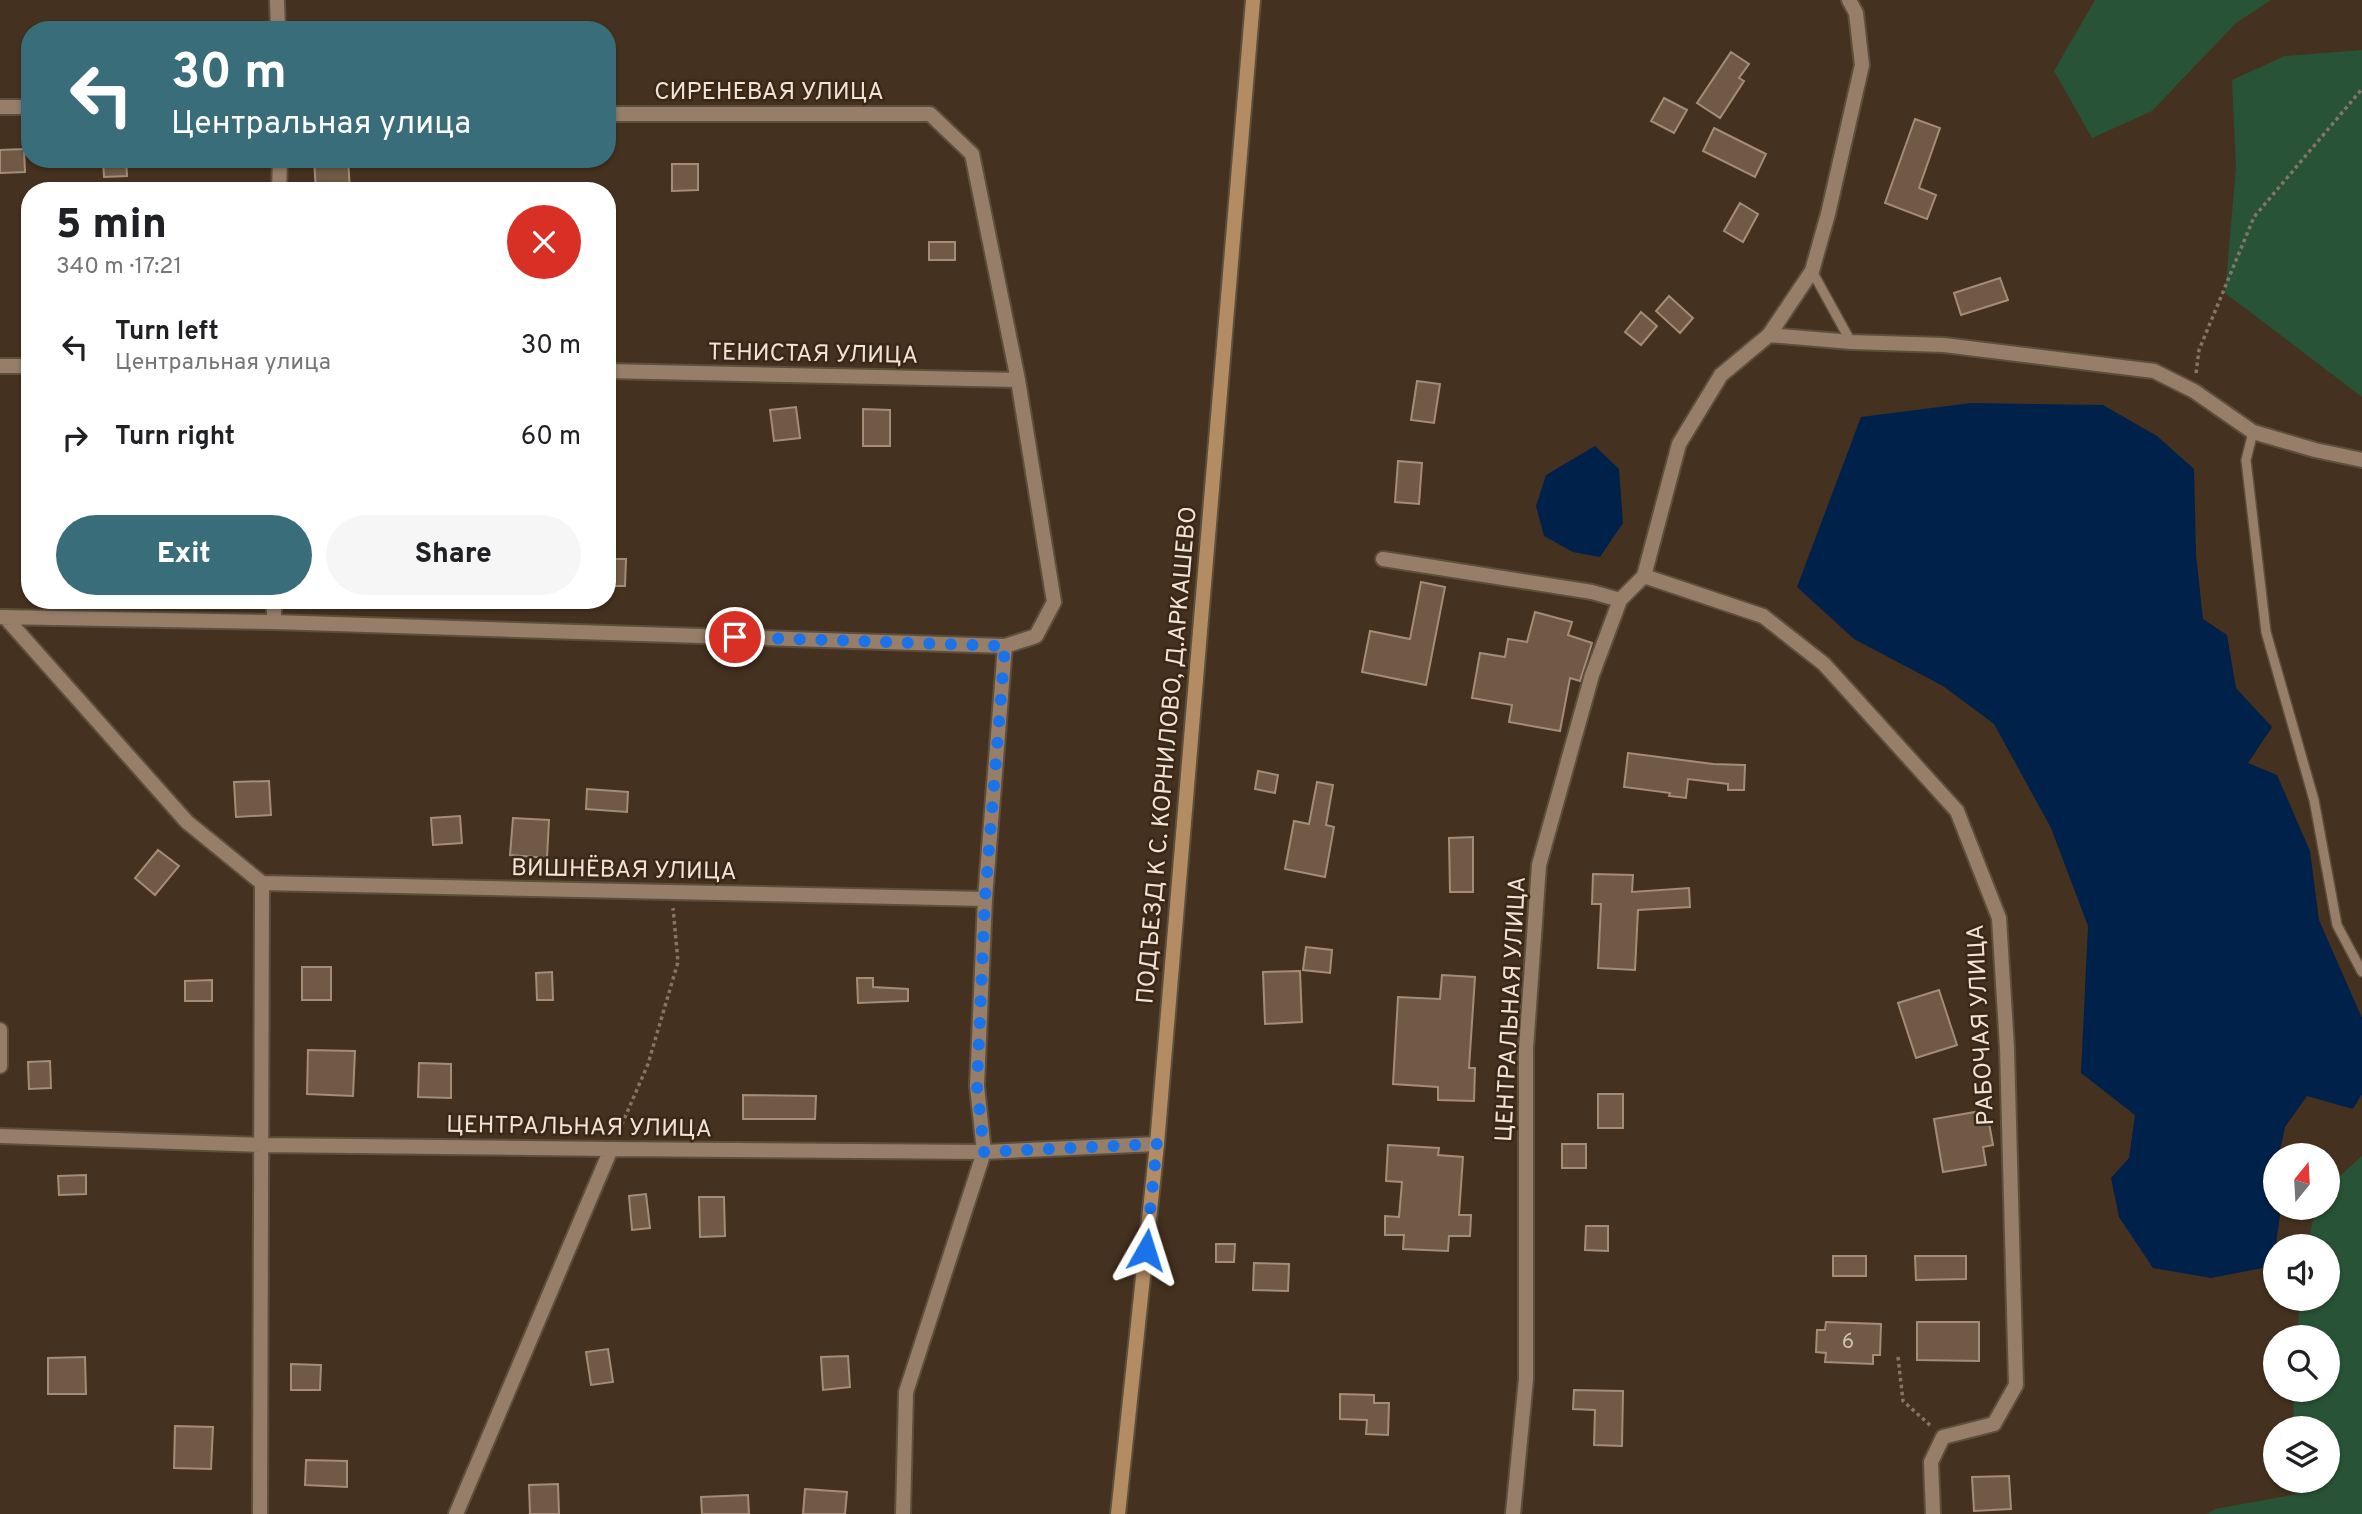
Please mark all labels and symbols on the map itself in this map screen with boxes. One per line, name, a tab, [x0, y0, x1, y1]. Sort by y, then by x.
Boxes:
street label: СИРЕНЕВАЯ УЛИЦА	[654, 78, 884, 108]
street label: ТЕНИСТАЯ УЛИЦА	[708, 338, 918, 372]
street label: ПОДЪЕЗД К С. КОРНИЛОВО, Д.АРКАШЕВО	[1131, 505, 1205, 1005]
pin	[705, 607, 765, 667]
street label: ВИШНЁВАЯ УЛИЦА	[511, 852, 737, 888]
street label: ЦЕНТРАЛЬНАЯ УЛИЦА	[1490, 876, 1534, 1143]
street label: РАБОЧАЯ УЛИЦА	[1962, 923, 2002, 1126]
street label: ЦЕНТРАЛЬНАЯ УЛИЦА	[446, 1111, 712, 1145]
north arrow	[2263, 1143, 2340, 1220]
position arrow	[1109, 1213, 1183, 1287]
house number: 6	[1842, 1329, 1854, 1356]

